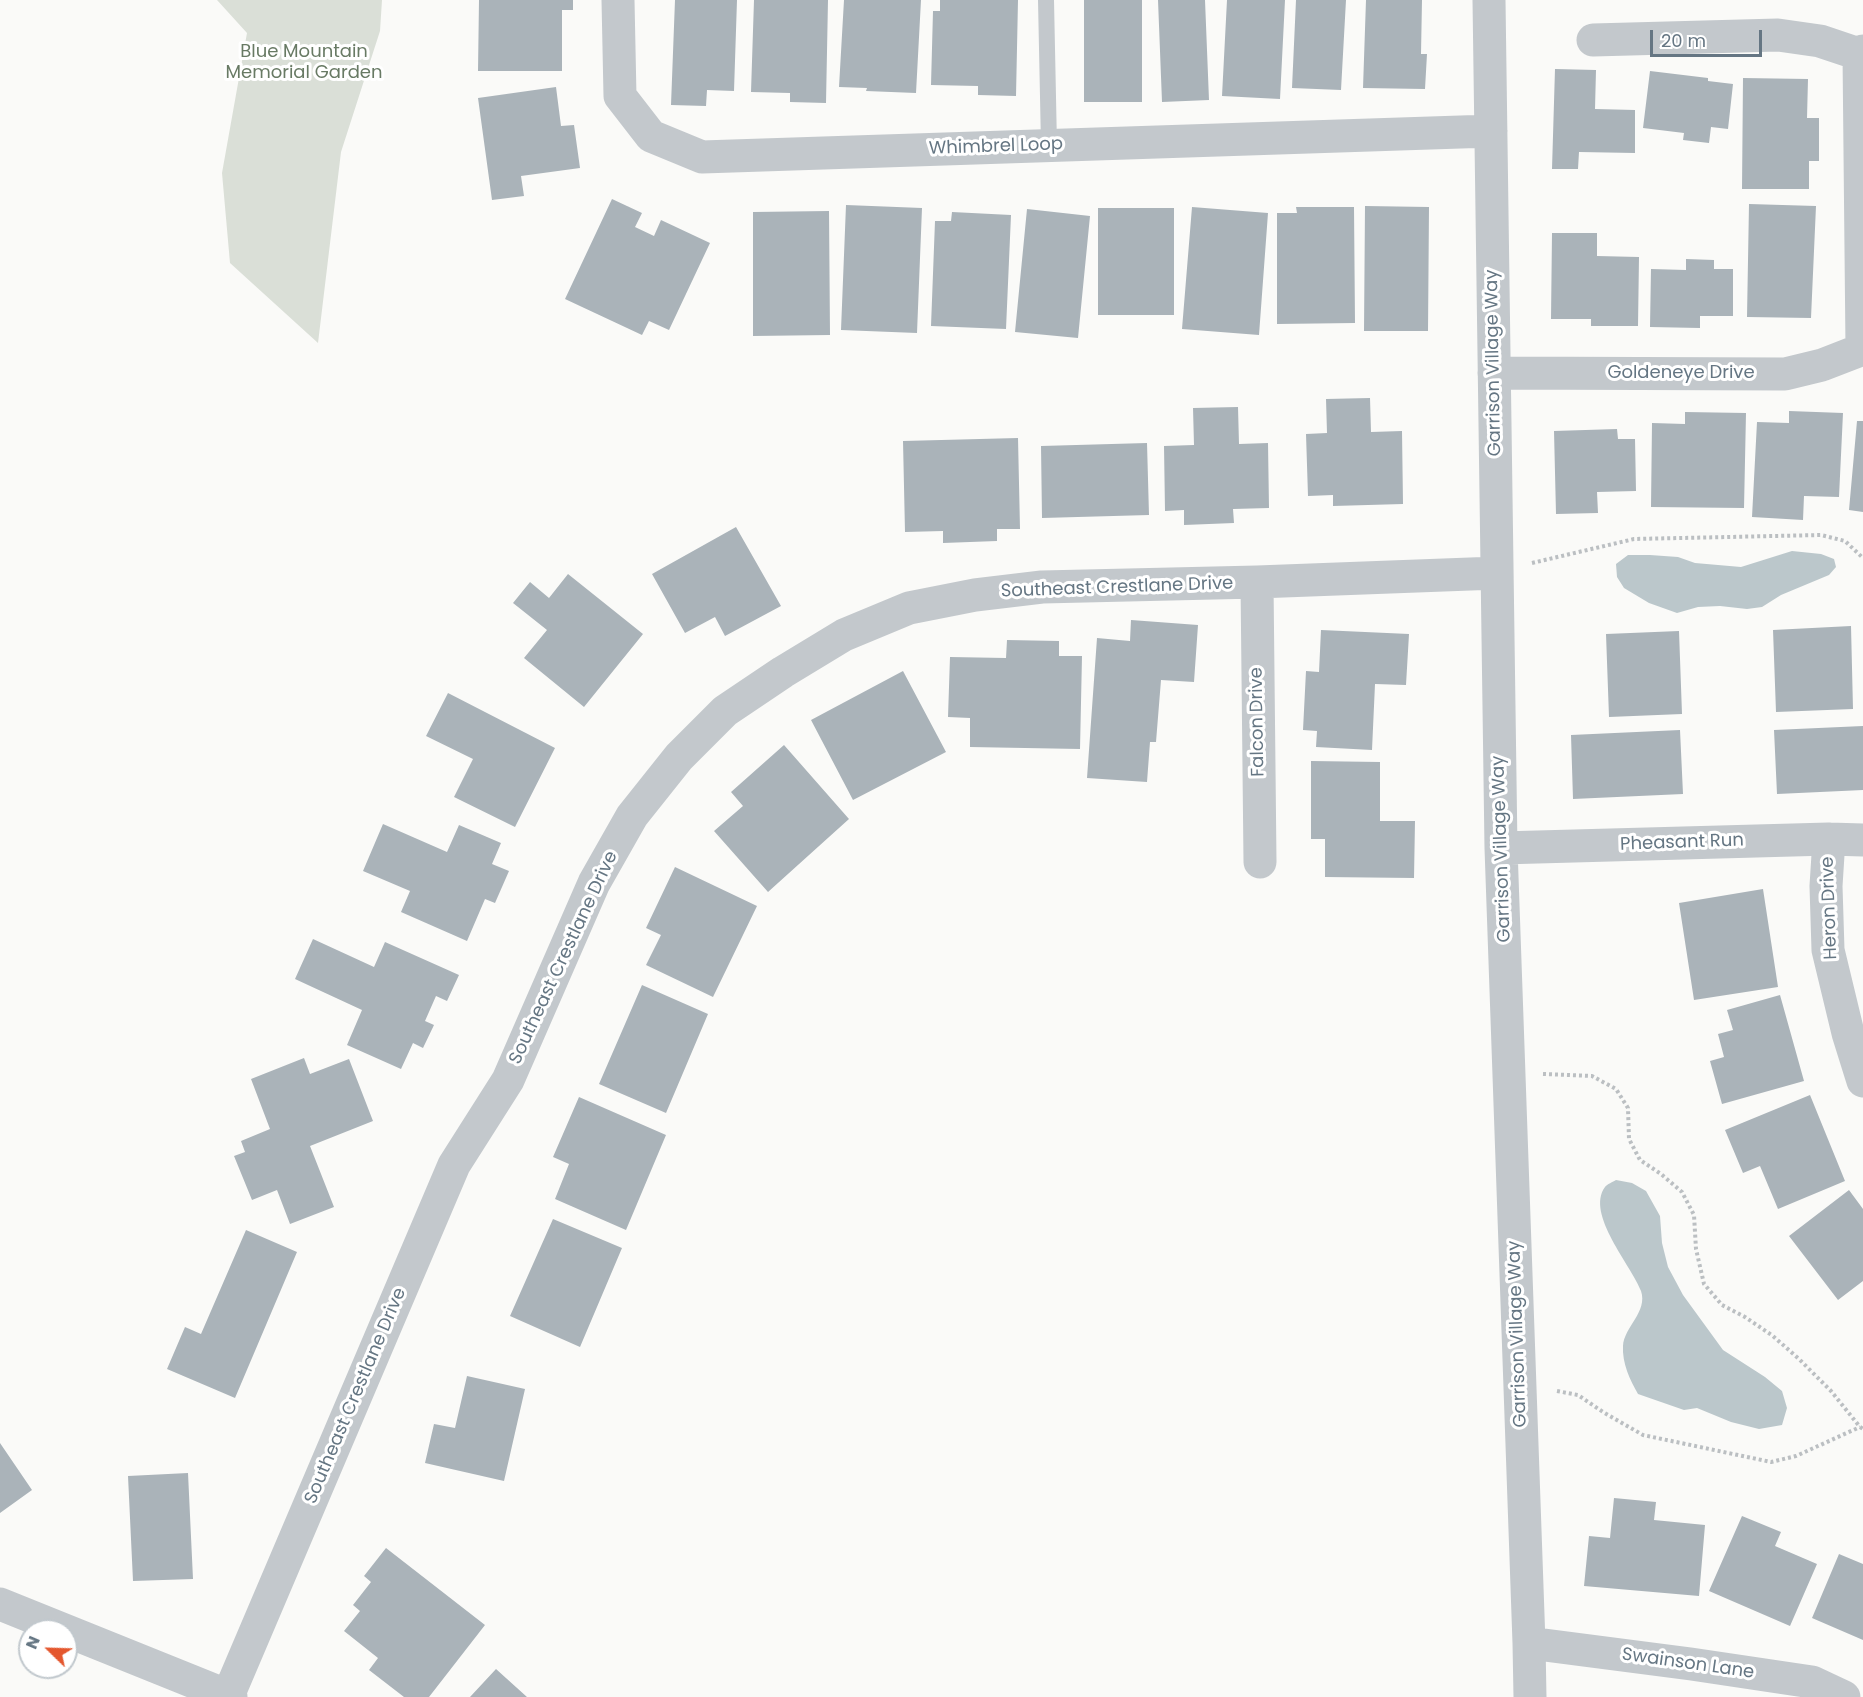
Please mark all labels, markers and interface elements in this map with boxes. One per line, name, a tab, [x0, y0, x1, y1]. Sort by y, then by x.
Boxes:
scale bar	[1653, 18, 1766, 56]
text: 20 m	[1661, 28, 1706, 53]
park label: Blue Mountain Memorial Garden	[226, 41, 382, 84]
street label: Whimbrel Loop	[929, 134, 1063, 160]
street label: Garrison Village Way	[1482, 269, 1506, 457]
street label: Goldeneye Drive	[1607, 362, 1755, 384]
street label: Southeast Crestlane Drive	[1000, 573, 1234, 603]
street label: Falcon Drive	[1246, 667, 1270, 777]
street label: Garrison Village Way	[1488, 755, 1516, 943]
street label: Pheasant Run	[1620, 830, 1744, 856]
street label: Southeast Crestlane Drive	[505, 848, 623, 1068]
street label: Heron Drive	[1817, 856, 1843, 960]
street label: Garrison Village Way	[1504, 1240, 1532, 1428]
street label: Southeast Crestlane Drive	[301, 1285, 411, 1507]
north arrow	[18, 1619, 78, 1679]
text: N	[20, 1633, 46, 1653]
street label: Swainson Lane	[1620, 1644, 1756, 1684]

